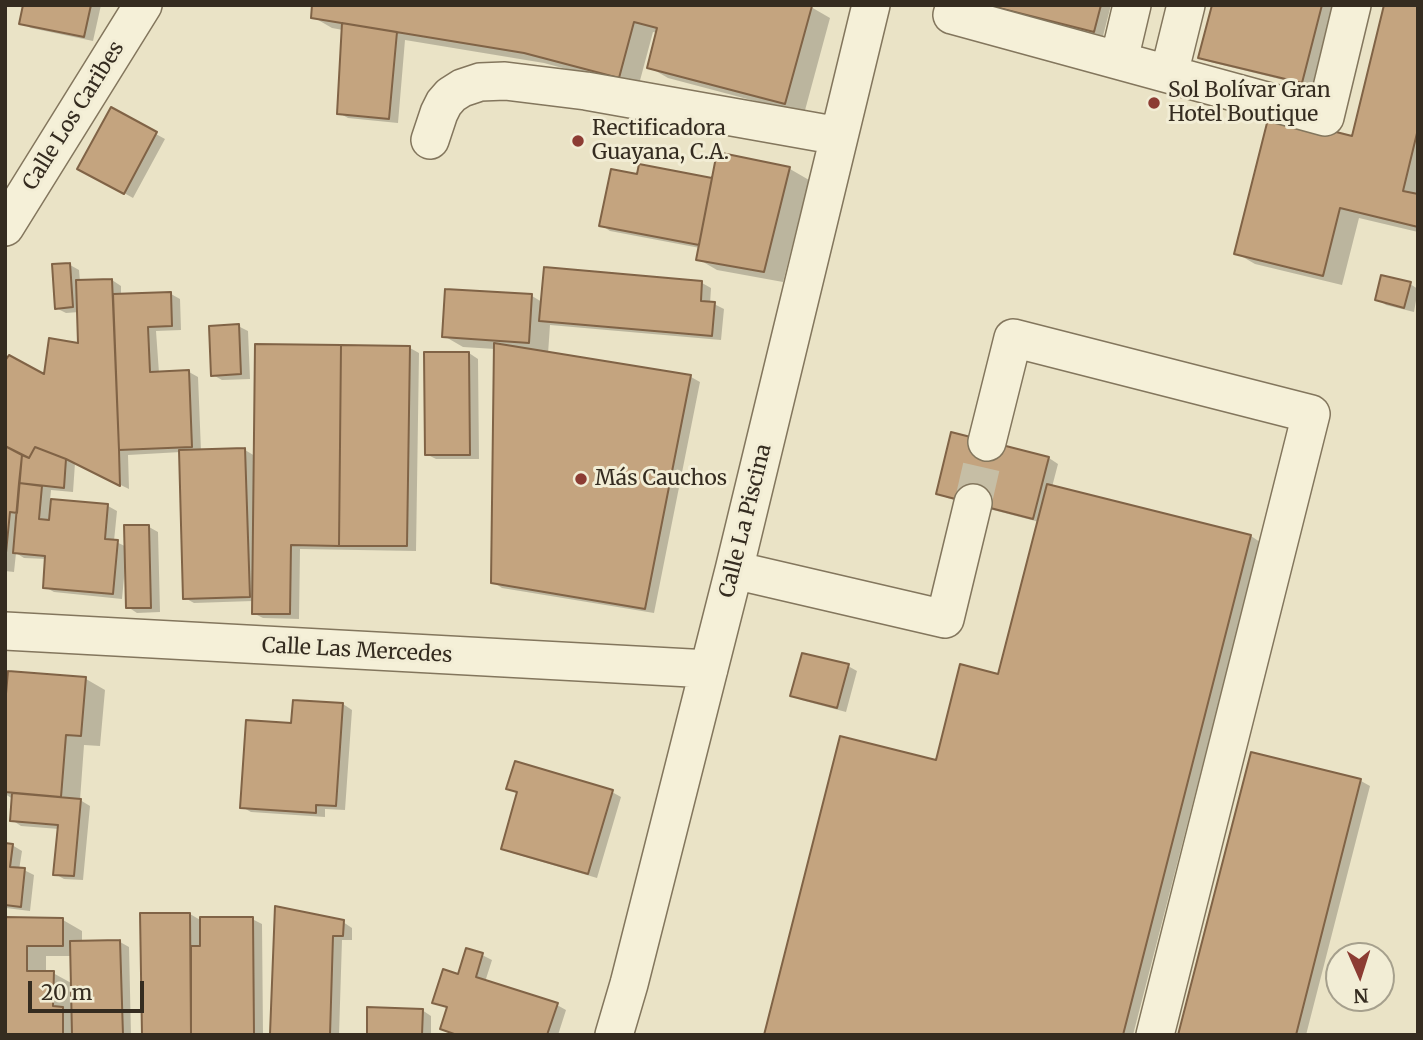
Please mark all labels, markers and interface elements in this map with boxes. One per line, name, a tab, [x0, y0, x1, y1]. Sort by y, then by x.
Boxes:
street label: Calle Los Caribes	[18, 37, 130, 195]
place label: Sol Bolívar Gran Hotel Boutique	[1168, 78, 1331, 128]
marker: Sol Bolívar Gran Hotel Boutique	[1146, 95, 1162, 111]
place label: Rectificadora Guayana, C.A.	[592, 116, 729, 166]
marker: Rectificadora Guayana, C.A.	[570, 133, 586, 149]
street label: Calle La Piscina	[715, 442, 777, 600]
place label: Más Cauchos	[595, 466, 727, 492]
marker: Más Cauchos	[573, 471, 589, 487]
street label: Calle Las Mercedes	[261, 633, 453, 669]
north arrow	[1325, 942, 1395, 1012]
scale bar	[32, 967, 147, 1011]
text: 20 m	[41, 979, 92, 1006]
text: N	[1353, 984, 1369, 1008]

